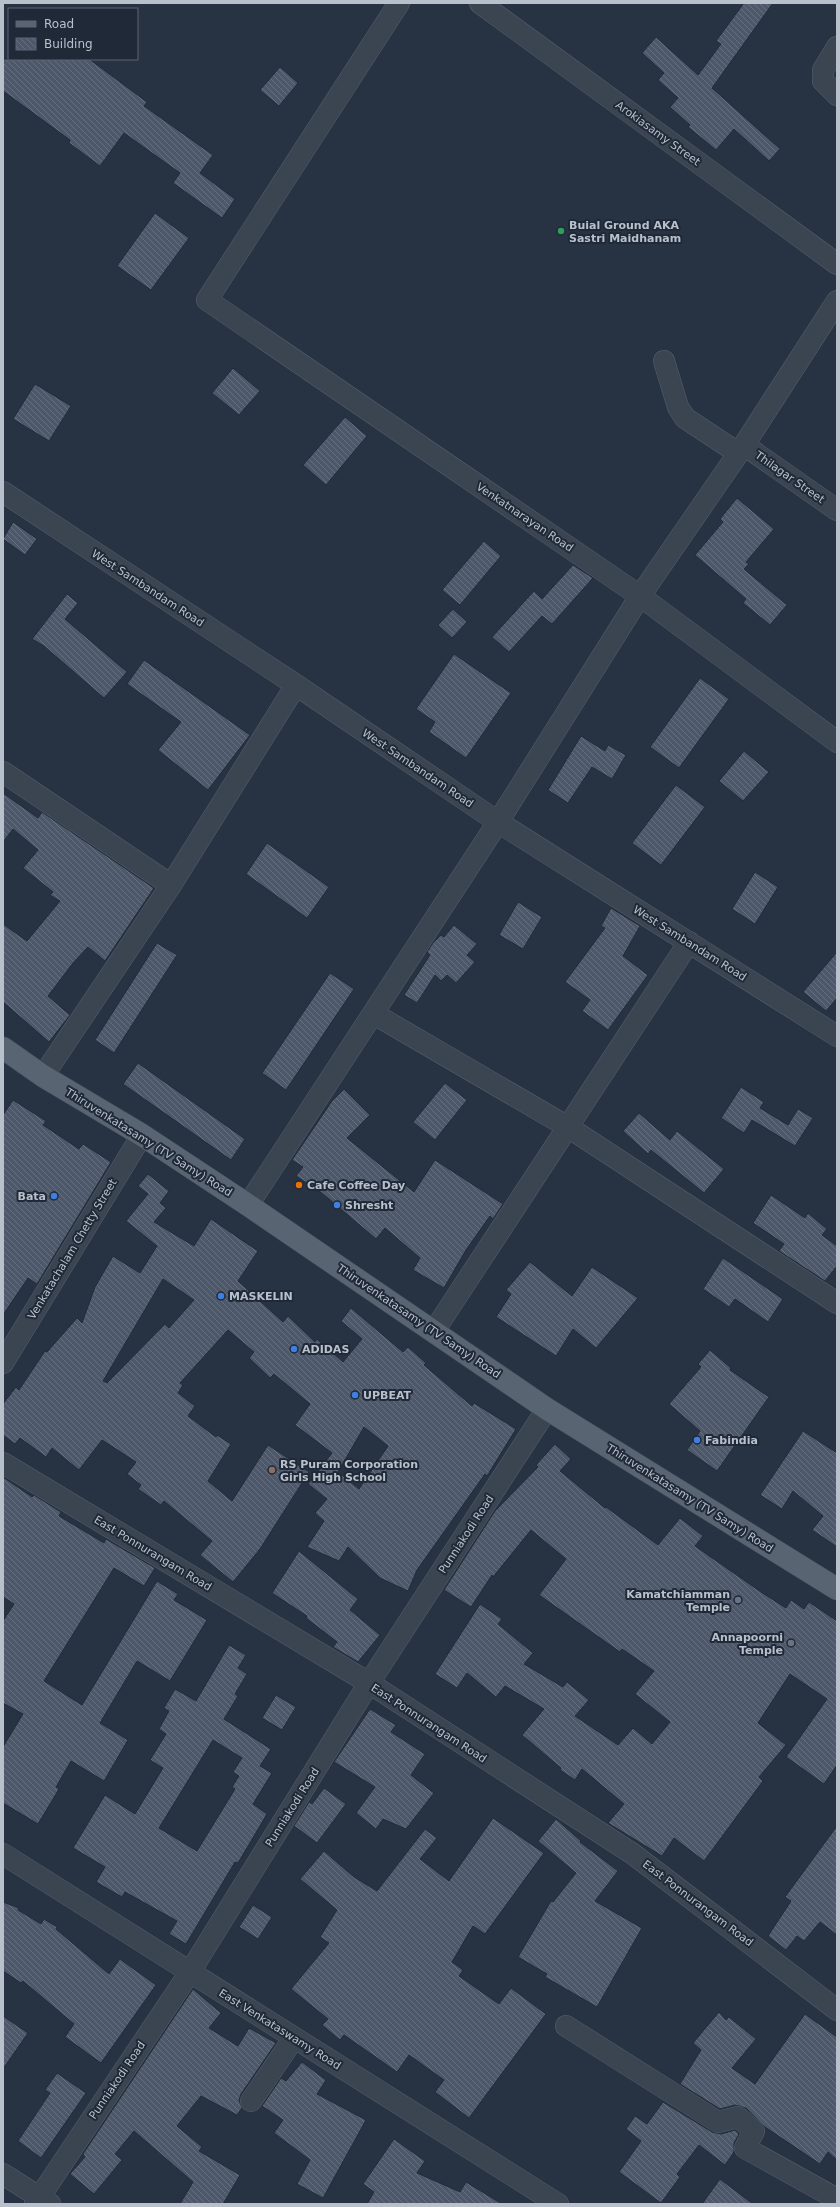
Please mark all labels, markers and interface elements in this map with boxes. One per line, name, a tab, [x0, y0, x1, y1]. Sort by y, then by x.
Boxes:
legend	[8, 8, 138, 60]
text: Road	[44, 17, 74, 31]
text: Building	[44, 37, 93, 51]
street label: Arokiasamy Street	[613, 98, 703, 169]
place label: Buial Ground AKA Sastri Maidhanam	[569, 219, 681, 245]
marker: Buial Ground AKA Sastri Maidhanam	[556, 226, 566, 236]
street label: Thilagar Street	[752, 448, 827, 507]
street label: Venkatnarayan Road	[474, 480, 576, 555]
street label: West Sambandam Road	[89, 547, 206, 630]
street label: West Sambandam Road	[360, 726, 476, 810]
street label: West Sambandam Road	[631, 903, 749, 984]
street label: Thiruvenkatasamy (TV Samy) Road	[62, 1085, 234, 1199]
street label: Venkatachalam Chetty Street	[25, 1176, 120, 1322]
place label: Cafe Coffee Day	[307, 1179, 405, 1192]
marker: Cafe Coffee Day	[294, 1180, 304, 1190]
place label: Bata	[18, 1190, 46, 1203]
marker: Bata	[49, 1191, 59, 1201]
place label: Shresht	[345, 1199, 393, 1212]
marker: Shresht	[332, 1200, 342, 1210]
street label: Thiruvenkatasamy (TV Samy) Road	[334, 1261, 503, 1381]
place label: MASKELIN	[229, 1290, 293, 1303]
marker: MASKELIN	[216, 1291, 226, 1301]
place label: ADIDAS	[302, 1343, 349, 1356]
marker: ADIDAS	[289, 1344, 299, 1354]
place label: UPBEAT	[363, 1389, 412, 1402]
marker: UPBEAT	[350, 1390, 360, 1400]
place label: Fabindia	[705, 1434, 758, 1447]
marker: Fabindia	[692, 1435, 702, 1445]
street label: Thiruvenkatasamy (TV Samy) Road	[603, 1441, 775, 1555]
place label: RS Puram Corporation Girls High School	[280, 1458, 418, 1484]
marker: RS Puram Corporation Girls High School	[267, 1465, 277, 1475]
street label: Punniakodi Road	[436, 1493, 497, 1576]
street label: East Ponnurangam Road	[92, 1513, 214, 1594]
place label: Kamatchiamman Temple	[626, 1588, 730, 1614]
marker: Kamatchiamman Temple	[733, 1595, 743, 1605]
place label: Annapoorni Temple	[711, 1631, 783, 1657]
marker: Annapoorni Temple	[786, 1638, 796, 1648]
street label: East Ponnurangam Road	[369, 1681, 489, 1766]
street label: Punniakodi Road	[263, 1765, 322, 1849]
street label: East Ponnurangam Road	[640, 1858, 755, 1949]
street label: East Venkataswamy Road	[216, 1986, 343, 2072]
street label: Punniakodi Road	[87, 2039, 148, 2122]

